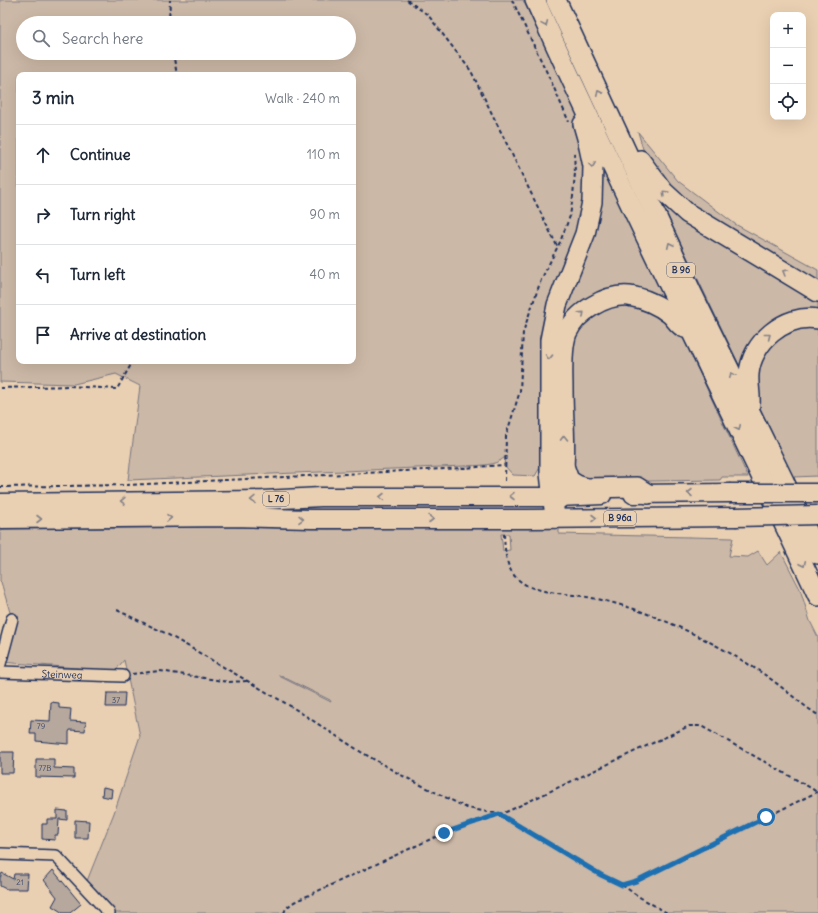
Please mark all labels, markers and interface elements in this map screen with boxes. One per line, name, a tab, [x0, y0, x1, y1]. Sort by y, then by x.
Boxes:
map controls	[770, 12, 806, 120]
button: +	[770, 12, 806, 48]
search box	[16, 16, 356, 60]
one-way arrow	[540, 19, 548, 27]
icon: search	[30, 27, 52, 49]
text: Search here	[62, 29, 143, 48]
button: −	[770, 48, 806, 84]
button: locate	[770, 84, 806, 120]
text: 3 min	[32, 87, 74, 109]
text: Walk · 240 m	[265, 90, 340, 107]
one-way arrow	[595, 90, 603, 97]
icon: ahead	[32, 144, 54, 166]
text: Continue	[70, 145, 131, 164]
text: 110 m	[307, 146, 340, 163]
one-way arrow	[587, 162, 596, 168]
one-way arrow	[662, 190, 670, 198]
icon: right	[32, 204, 54, 226]
text: Turn right	[70, 205, 135, 224]
text: 90 m	[309, 206, 340, 223]
one-way arrow	[667, 242, 675, 250]
road number: B 96	[667, 263, 695, 277]
icon: left	[32, 264, 54, 286]
text: Turn left	[70, 265, 125, 284]
text: 40 m	[309, 266, 340, 283]
one-way arrow	[782, 269, 789, 276]
one-way arrow	[578, 312, 585, 319]
icon: arrive	[32, 324, 54, 346]
text: Arrive at destination	[70, 325, 206, 344]
one-way arrow	[764, 333, 771, 340]
one-way arrow	[545, 354, 553, 360]
one-way arrow	[729, 372, 737, 379]
one-way arrow	[733, 423, 741, 431]
one-way arrow	[560, 435, 568, 441]
one-way arrow	[687, 489, 693, 497]
road number: L 76	[263, 492, 289, 506]
one-way arrow	[509, 492, 515, 500]
one-way arrow	[379, 493, 385, 501]
one-way arrow	[250, 496, 256, 504]
one-way arrow	[120, 497, 126, 505]
road number: B 96a	[604, 511, 636, 525]
one-way arrow	[166, 514, 172, 522]
one-way arrow	[591, 514, 597, 522]
one-way arrow	[36, 515, 42, 523]
one-way arrow	[298, 515, 304, 523]
one-way arrow	[428, 515, 434, 523]
one-way arrow	[798, 560, 806, 567]
street label: Steinweg	[41, 667, 83, 682]
house number: 37	[112, 695, 120, 705]
house number: 79	[37, 721, 46, 731]
house number: 77B	[38, 763, 52, 773]
route start	[757, 808, 775, 826]
route end	[435, 824, 453, 842]
house number: 21	[16, 877, 24, 887]

